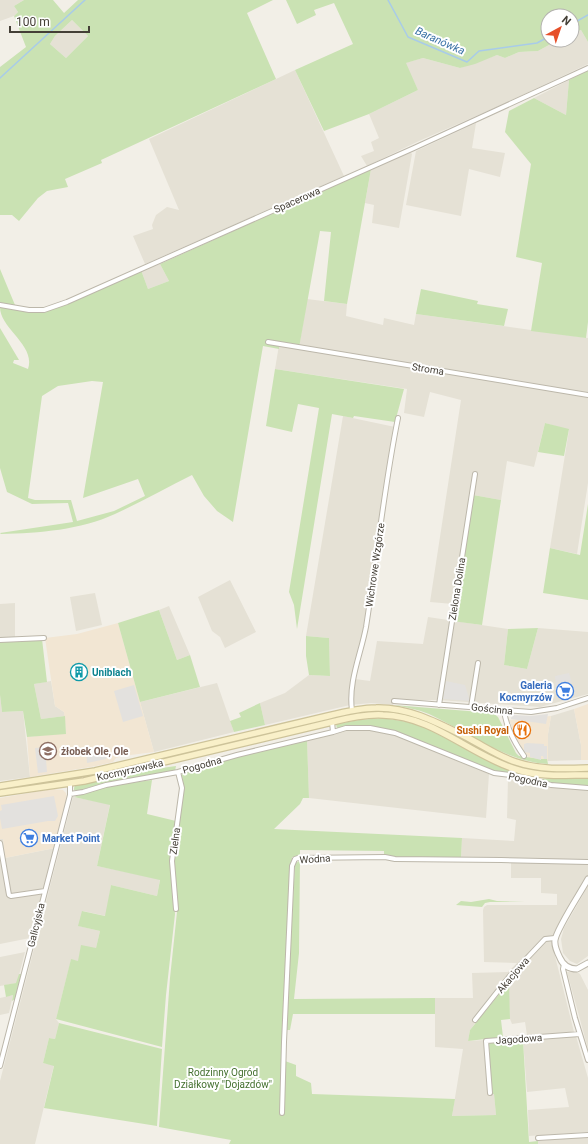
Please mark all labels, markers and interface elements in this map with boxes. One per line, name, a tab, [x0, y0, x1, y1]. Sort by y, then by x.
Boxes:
scale bar	[10, 8, 89, 34]
north arrow	[540, 8, 580, 48]
text: N	[559, 13, 573, 28]
text: 100 m	[16, 15, 50, 29]
water label: Baranówka	[413, 24, 467, 58]
street label: Spacerowa	[272, 185, 322, 215]
street label: Stroma	[411, 361, 445, 377]
street label: Wichrowe Wzgórze	[364, 522, 386, 608]
street label: Zielona Dolina	[447, 557, 467, 621]
building icon: Uniblach	[69, 662, 89, 682]
place label: Uniblach	[92, 667, 132, 678]
place label: Galeria Kocmyrzów	[500, 680, 553, 703]
supermarket icon: Galeria Kocmyrzów	[555, 681, 575, 701]
street label: Gościnna	[471, 701, 513, 717]
restaurant icon: Sushi Royal	[512, 720, 532, 740]
place label: Sushi Royal	[456, 725, 509, 736]
school or university icon: żłobek Ole, Ole	[38, 741, 58, 761]
place label: żłobek Ole, Ole	[61, 746, 129, 758]
street label: Pogodna	[181, 754, 223, 776]
street label: Kocmyrzowska	[96, 757, 164, 783]
street label: Pogodna	[507, 770, 549, 790]
street label: Zielna	[168, 827, 182, 855]
supermarket icon: Market Point	[19, 828, 39, 848]
place label: Market Point	[42, 833, 101, 844]
street label: Wodna	[299, 852, 331, 866]
street label: Galicyjska	[25, 902, 47, 948]
street label: Akacjowa	[495, 955, 531, 995]
street label: Jagodowa	[495, 1032, 543, 1046]
park label: Rodzinny Ogród Działkowy "Dojazdów"	[174, 1067, 272, 1090]

